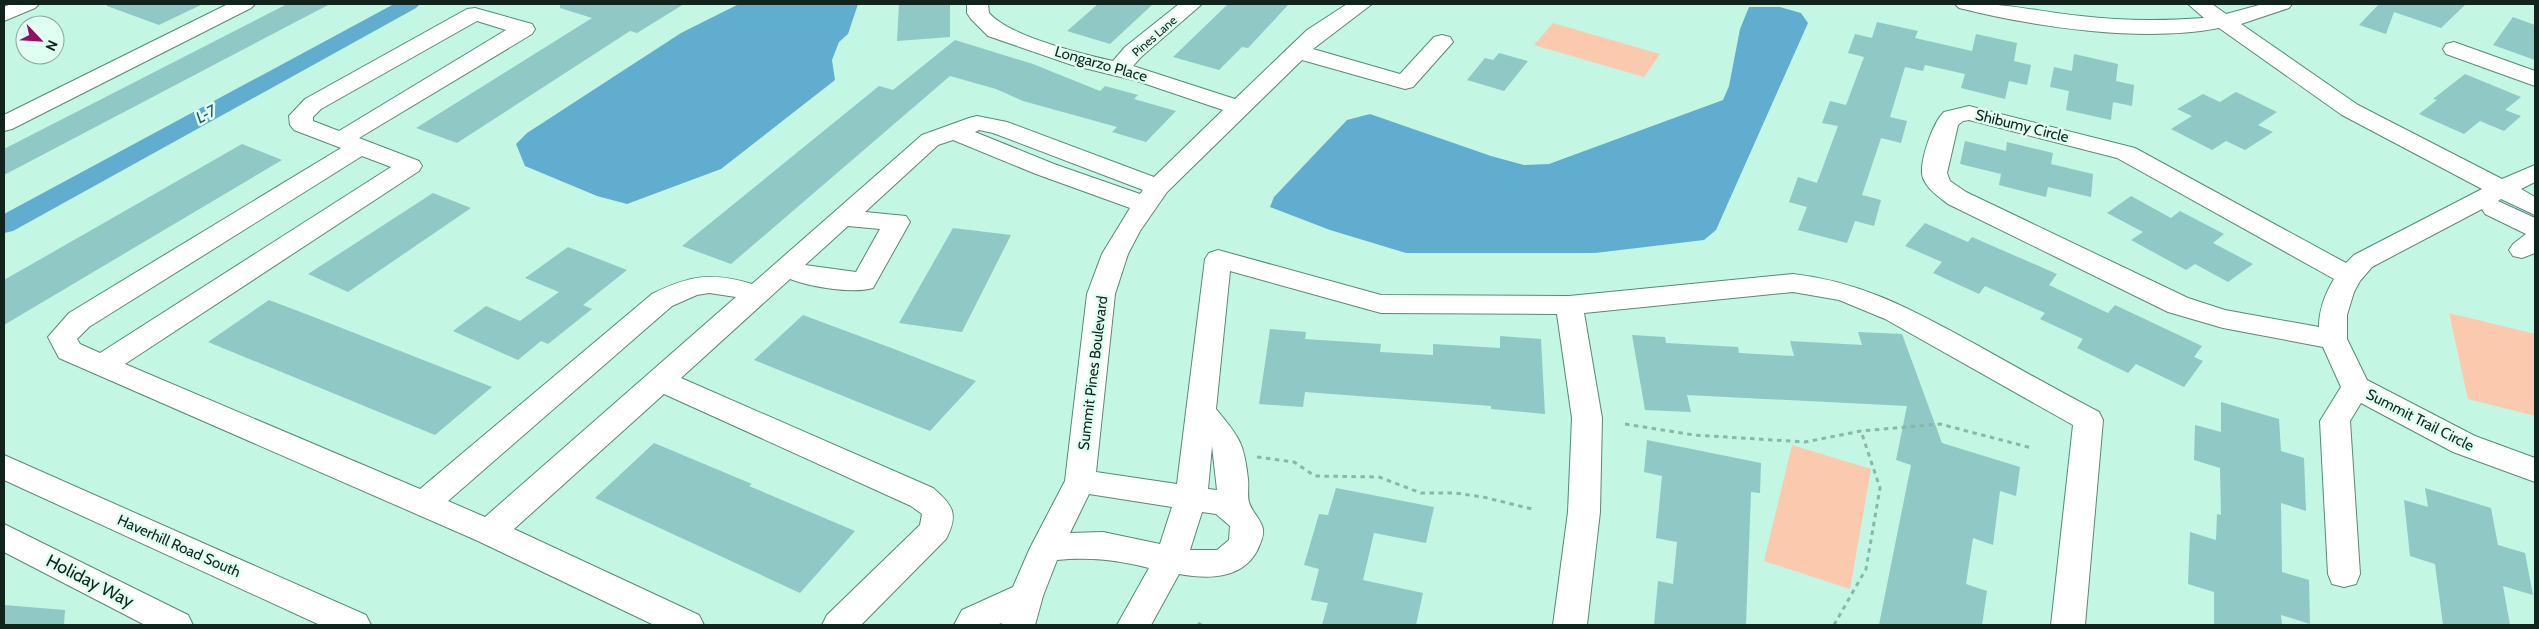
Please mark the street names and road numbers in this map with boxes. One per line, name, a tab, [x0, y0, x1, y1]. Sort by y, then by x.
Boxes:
street label: Pines Lane	[1129, 12, 1179, 60]
street label: Longarzo Place	[1053, 42, 1150, 86]
street label: Shibumy Circle	[1974, 106, 2071, 146]
street label: Summit Pines Boulevard	[1075, 295, 1111, 451]
street label: Summit Trail Circle	[2363, 385, 2477, 455]
street label: Haverhill Road South	[115, 511, 243, 581]
street label: Holiday Way	[42, 550, 138, 612]

